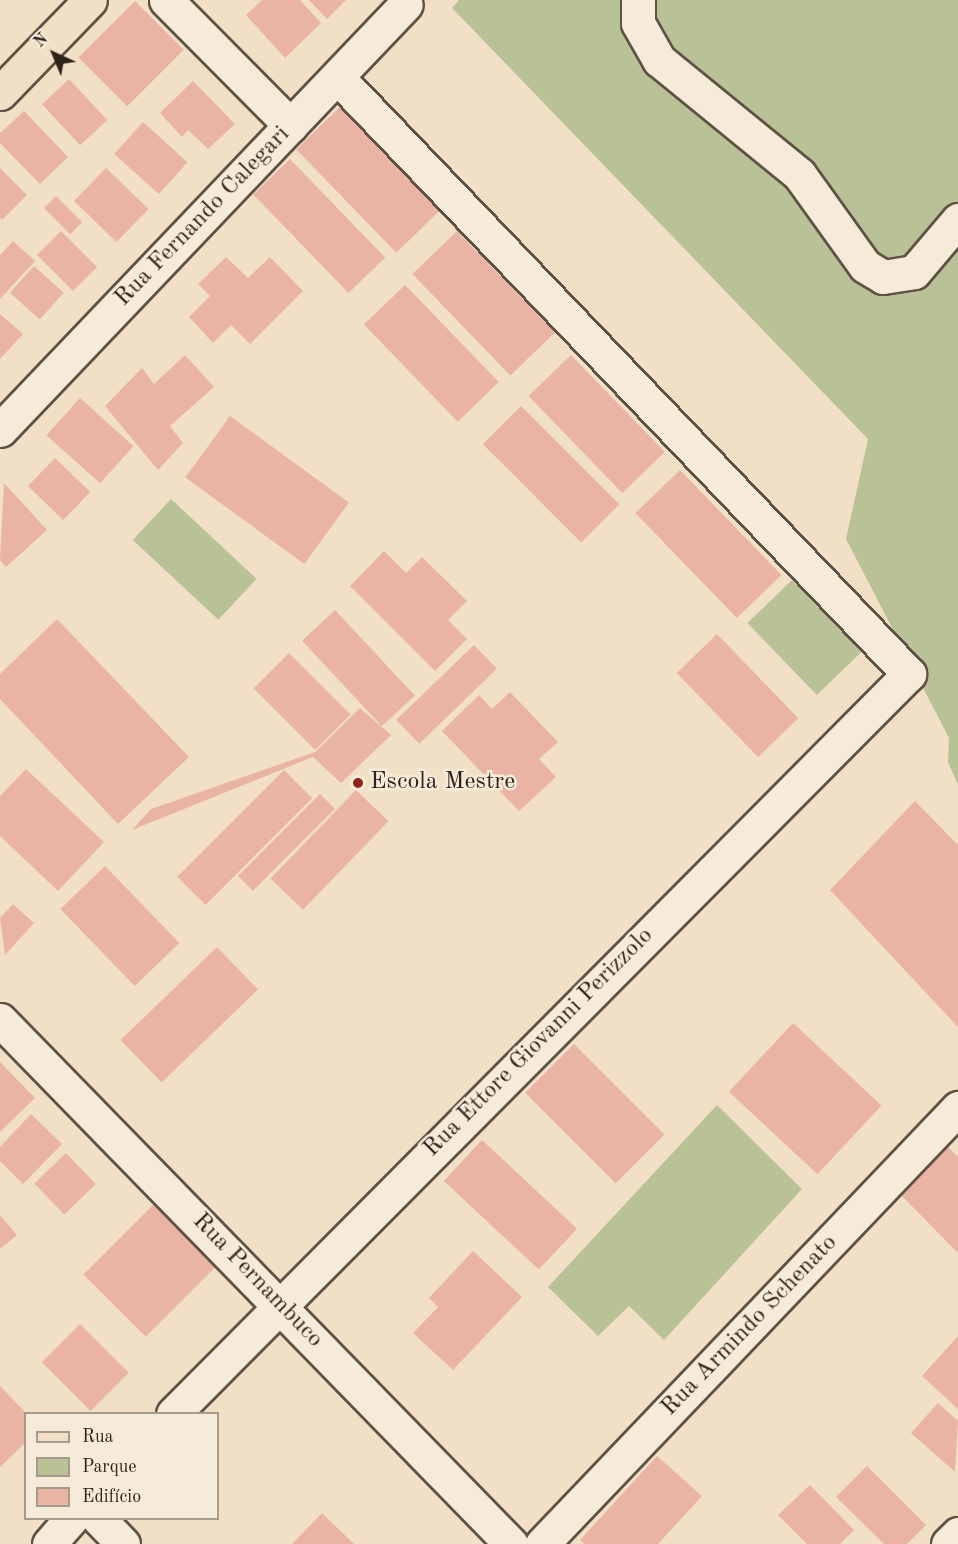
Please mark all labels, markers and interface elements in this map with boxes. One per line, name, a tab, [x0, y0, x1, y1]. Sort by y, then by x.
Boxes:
north arrow	[24, 24, 84, 84]
text: N	[32, 31, 51, 51]
street label: Rua Fernando Calegari	[109, 121, 297, 313]
place label: Escola Mestre	[370, 769, 515, 797]
marker: Escola Mestre	[351, 776, 365, 790]
street label: Rua Ettore Giovanni Perizzolo	[418, 922, 660, 1164]
street label: Rua Pernambuco	[186, 1208, 328, 1354]
street label: Rua Armindo Schenato	[656, 1229, 844, 1423]
legend	[24, 1412, 219, 1520]
text: Rua	[82, 1428, 113, 1446]
text: Parque	[82, 1458, 137, 1476]
text: Edifício	[82, 1488, 141, 1506]

